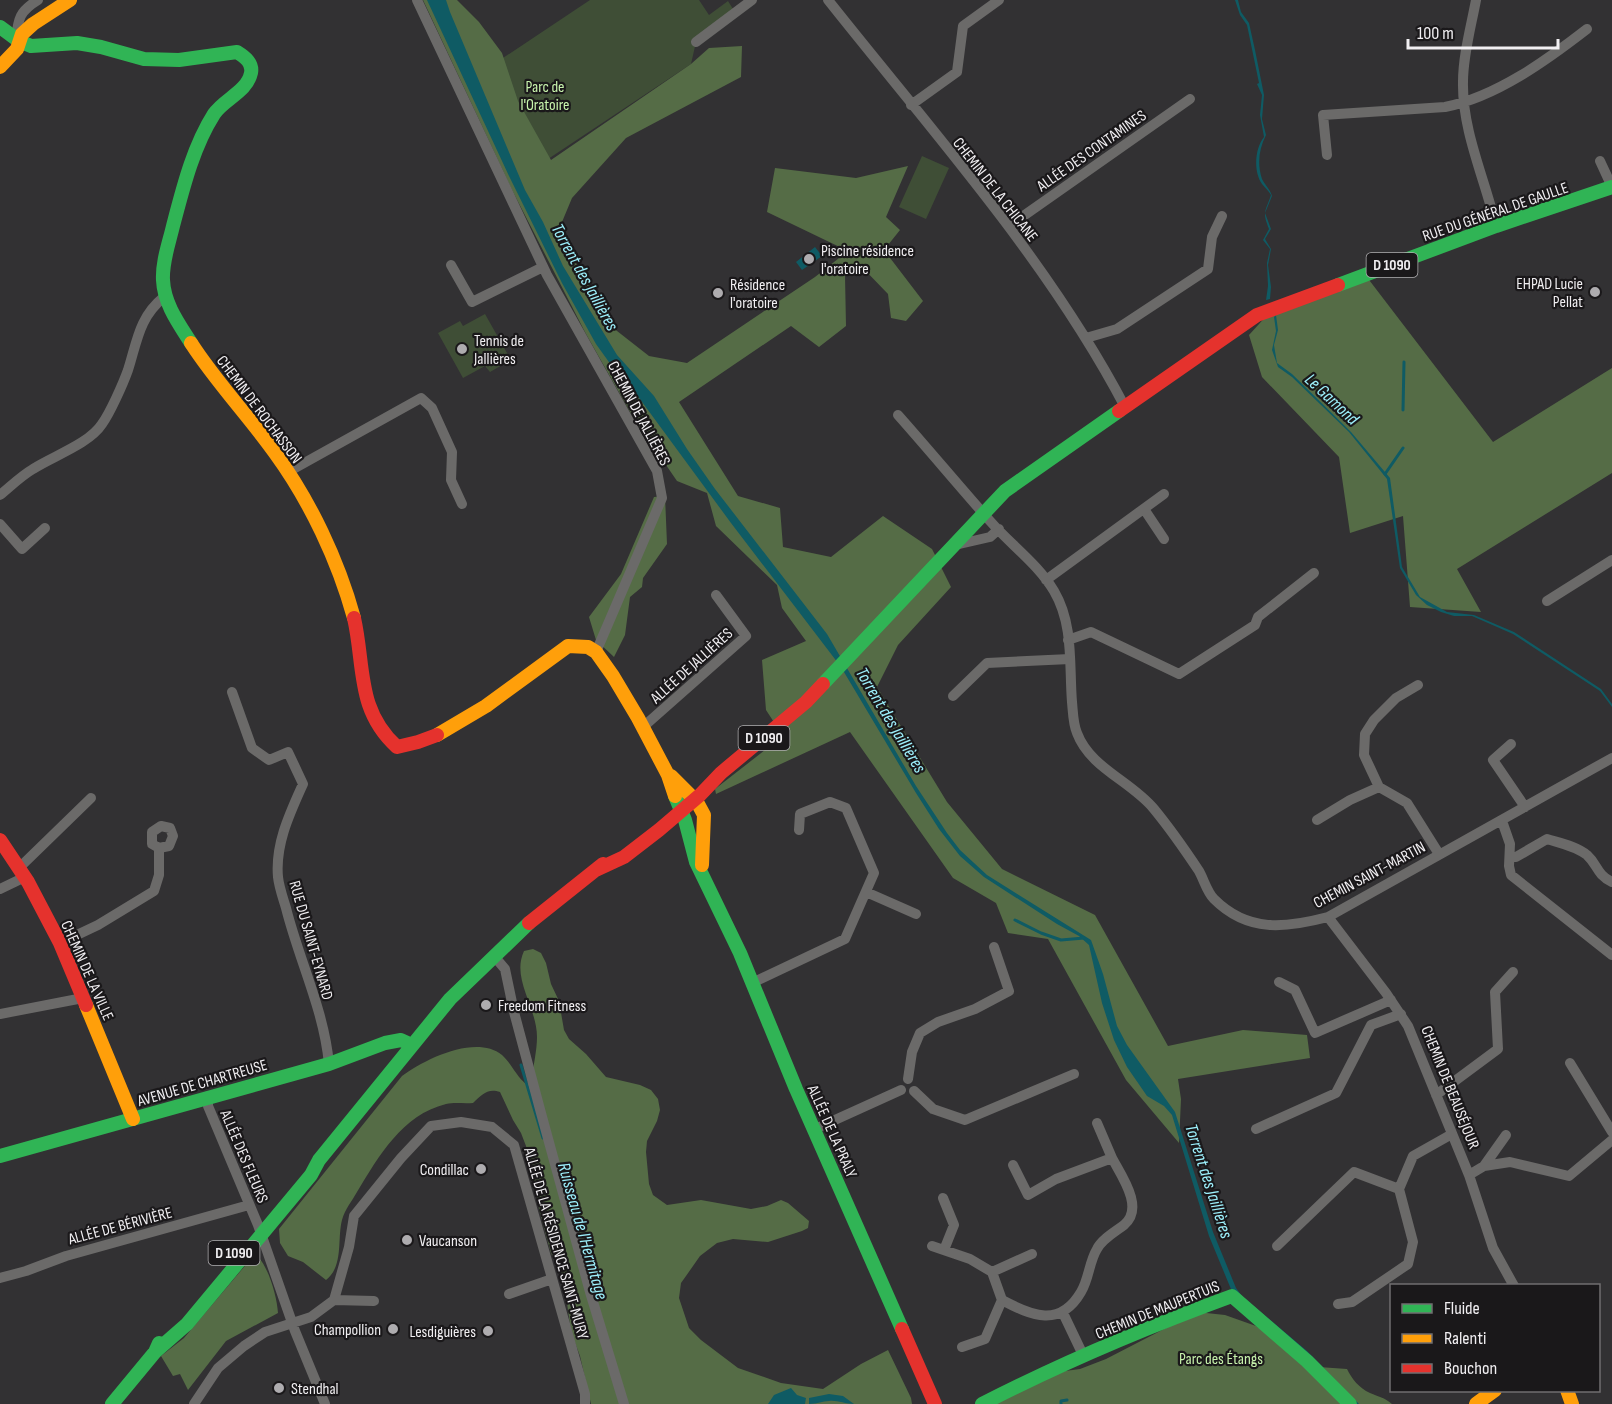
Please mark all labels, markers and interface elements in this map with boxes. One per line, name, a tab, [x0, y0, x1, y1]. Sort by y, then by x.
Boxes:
scale bar	[1408, 12, 1558, 50]
text: 100 m	[1417, 23, 1454, 44]
park label: Parc de l'Oratoire	[520, 78, 570, 115]
street label: ALLÉE DES CONTAMINES	[1033, 106, 1150, 197]
street label: CHEMIN DE LA CHICANE	[948, 134, 1041, 246]
street label: RUE DU GÉNÉRAL DE GAULLE	[1420, 179, 1571, 246]
water label: Torrent des Jaillières	[547, 220, 623, 335]
place label: Piscine résidence l'oratoire	[821, 242, 914, 279]
marker: Piscine résidence l'oratoire	[802, 252, 816, 266]
road number: D 1090	[1366, 253, 1418, 277]
place label: EHPAD Lucie Pellat	[1516, 275, 1583, 312]
place label: Résidence l'oratoire	[730, 276, 785, 313]
marker: EHPAD Lucie Pellat	[1588, 285, 1602, 299]
marker: Résidence l'oratoire	[711, 286, 725, 300]
place label: Tennis de Jallières	[473, 332, 524, 369]
marker: Tennis de Jallières	[455, 342, 469, 356]
street label: CHEMIN DE ROCHASSON	[212, 352, 306, 468]
street label: CHEMIN DE JALLIÈRES	[603, 358, 674, 469]
water label: Le Gamond	[1300, 369, 1363, 430]
street label: ALLÉE DE JALLIÈRES	[646, 624, 737, 709]
water label: Torrent des Jaillières	[851, 664, 931, 777]
road number: D 1090	[738, 726, 789, 750]
street label: CHEMIN SAINT-MARTIN	[1310, 838, 1429, 913]
street label: RUE DU SAINT-EYNARD	[284, 879, 337, 1002]
street label: CHEMIN DE LA VILLE	[56, 918, 117, 1023]
place label: Freedom Fitness	[498, 997, 586, 1016]
marker: Freedom Fitness	[479, 998, 493, 1012]
street label: CHEMIN DE BEAUSÉJOUR	[1416, 1023, 1483, 1152]
street label: AVENUE DE CHARTREUSE	[134, 1056, 270, 1111]
street label: ALLÉE DE LA PRALY	[802, 1081, 861, 1181]
street label: ALLÉE DES FLEURS	[215, 1106, 272, 1206]
water label: Torrent des Jaillières	[1180, 1121, 1237, 1242]
street label: ALLÉE DE LA RÉSIDENCE SAINT-MURY	[519, 1144, 592, 1342]
water label: Ruisseau de l'Hermitage	[553, 1160, 612, 1302]
place label: Condillac	[420, 1161, 469, 1180]
marker: Condillac	[474, 1162, 488, 1176]
street label: ALLÉE DE BÉRIVIÈRE	[65, 1203, 174, 1250]
place label: Vaucanson	[419, 1232, 477, 1251]
marker: Vaucanson	[400, 1233, 414, 1247]
road number: D 1090	[208, 1241, 260, 1265]
street label: CHEMIN DE MAUPERTUIS	[1093, 1277, 1222, 1344]
legend	[1390, 1284, 1600, 1392]
text: Fluide	[1444, 1298, 1480, 1319]
place label: Champollion	[314, 1321, 381, 1340]
marker: Champollion	[386, 1322, 400, 1336]
place label: Lesdiguières	[409, 1323, 476, 1342]
marker: Lesdiguières	[481, 1324, 495, 1338]
text: Ralenti	[1444, 1328, 1486, 1349]
park label: Parc des Étangs	[1179, 1350, 1263, 1369]
text: Bouchon	[1444, 1358, 1497, 1379]
place label: Stendhal	[291, 1380, 339, 1399]
marker: Stendhal	[272, 1381, 286, 1395]

